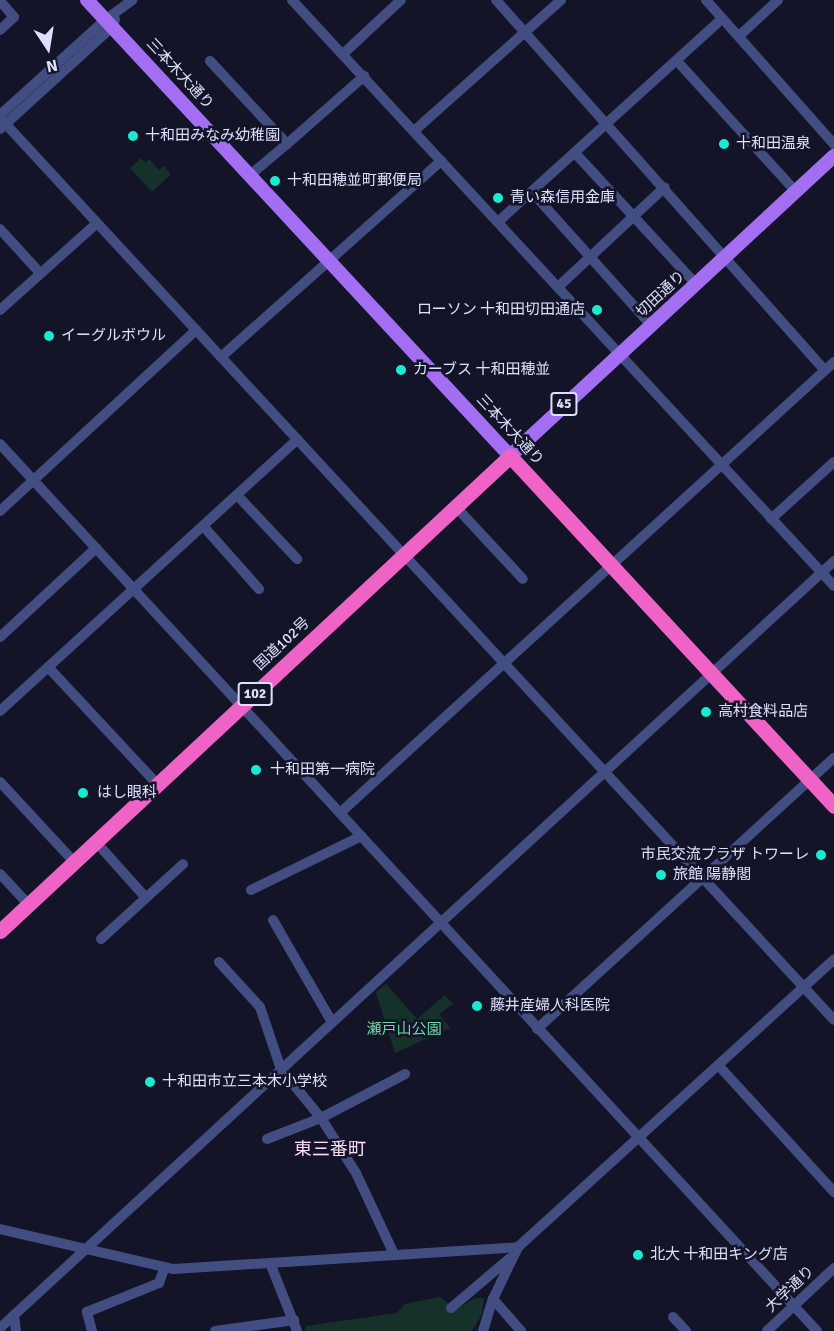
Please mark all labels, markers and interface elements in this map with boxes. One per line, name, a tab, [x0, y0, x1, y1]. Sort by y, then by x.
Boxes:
north arrow	[18, 18, 78, 78]
street label: 三本木大通り	[143, 35, 217, 113]
text: N	[44, 55, 59, 77]
place label: 十和田みなみ幼稚園	[145, 127, 280, 145]
marker: 十和田みなみ幼稚園	[126, 129, 140, 143]
place label: 十和田温泉	[736, 135, 811, 153]
marker: 十和田温泉	[717, 137, 731, 151]
place label: 十和田穂並町郵便局	[287, 172, 422, 190]
marker: 十和田穂並町郵便局	[268, 174, 282, 188]
place label: 青い森信用金庫	[510, 189, 615, 207]
marker: 青い森信用金庫	[491, 191, 505, 205]
street label: 切田通り	[633, 267, 689, 321]
place label: ローソン 十和田切田通店	[417, 301, 585, 319]
marker: ローソン 十和田切田通店	[590, 303, 604, 317]
place label: イーグルボウル	[61, 327, 166, 345]
marker: イーグルボウル	[42, 329, 56, 343]
place label: カーブス 十和田穂並	[413, 361, 551, 379]
marker: カーブス 十和田穂並	[394, 363, 408, 377]
street label: 三本木大通り	[473, 391, 547, 469]
road number: 45	[549, 393, 579, 415]
street label: 国道102号	[251, 614, 313, 674]
road number: 102	[237, 683, 273, 705]
place label: 高村食料品店	[718, 703, 808, 721]
marker: 高村食料品店	[699, 705, 713, 719]
marker: 十和田第一病院	[247, 761, 265, 779]
place label: 十和田第一病院	[270, 761, 375, 779]
marker: はし眼科	[74, 784, 92, 802]
place label: はし眼科	[97, 784, 157, 802]
place label: 市民交流プラザ トワーレ	[641, 846, 809, 864]
marker: 市民交流プラザ トワーレ	[814, 848, 828, 862]
place label: 旅館 陽静閣	[673, 866, 751, 884]
marker: 旅館 陽静閣	[654, 868, 668, 882]
marker: 藤井産婦人科医院	[468, 997, 486, 1015]
place label: 藤井産婦人科医院	[490, 997, 610, 1015]
park label: 瀬戸山公園	[367, 1021, 441, 1039]
place label: 十和田市立三本木小学校	[162, 1073, 327, 1091]
marker: 十和田市立三本木小学校	[143, 1075, 157, 1089]
district label: 東三番町	[294, 1138, 366, 1160]
place label: 北大 十和田キング店	[650, 1246, 788, 1264]
marker: 北大 十和田キング店	[631, 1248, 645, 1262]
street label: 大学通り	[762, 1262, 818, 1316]

